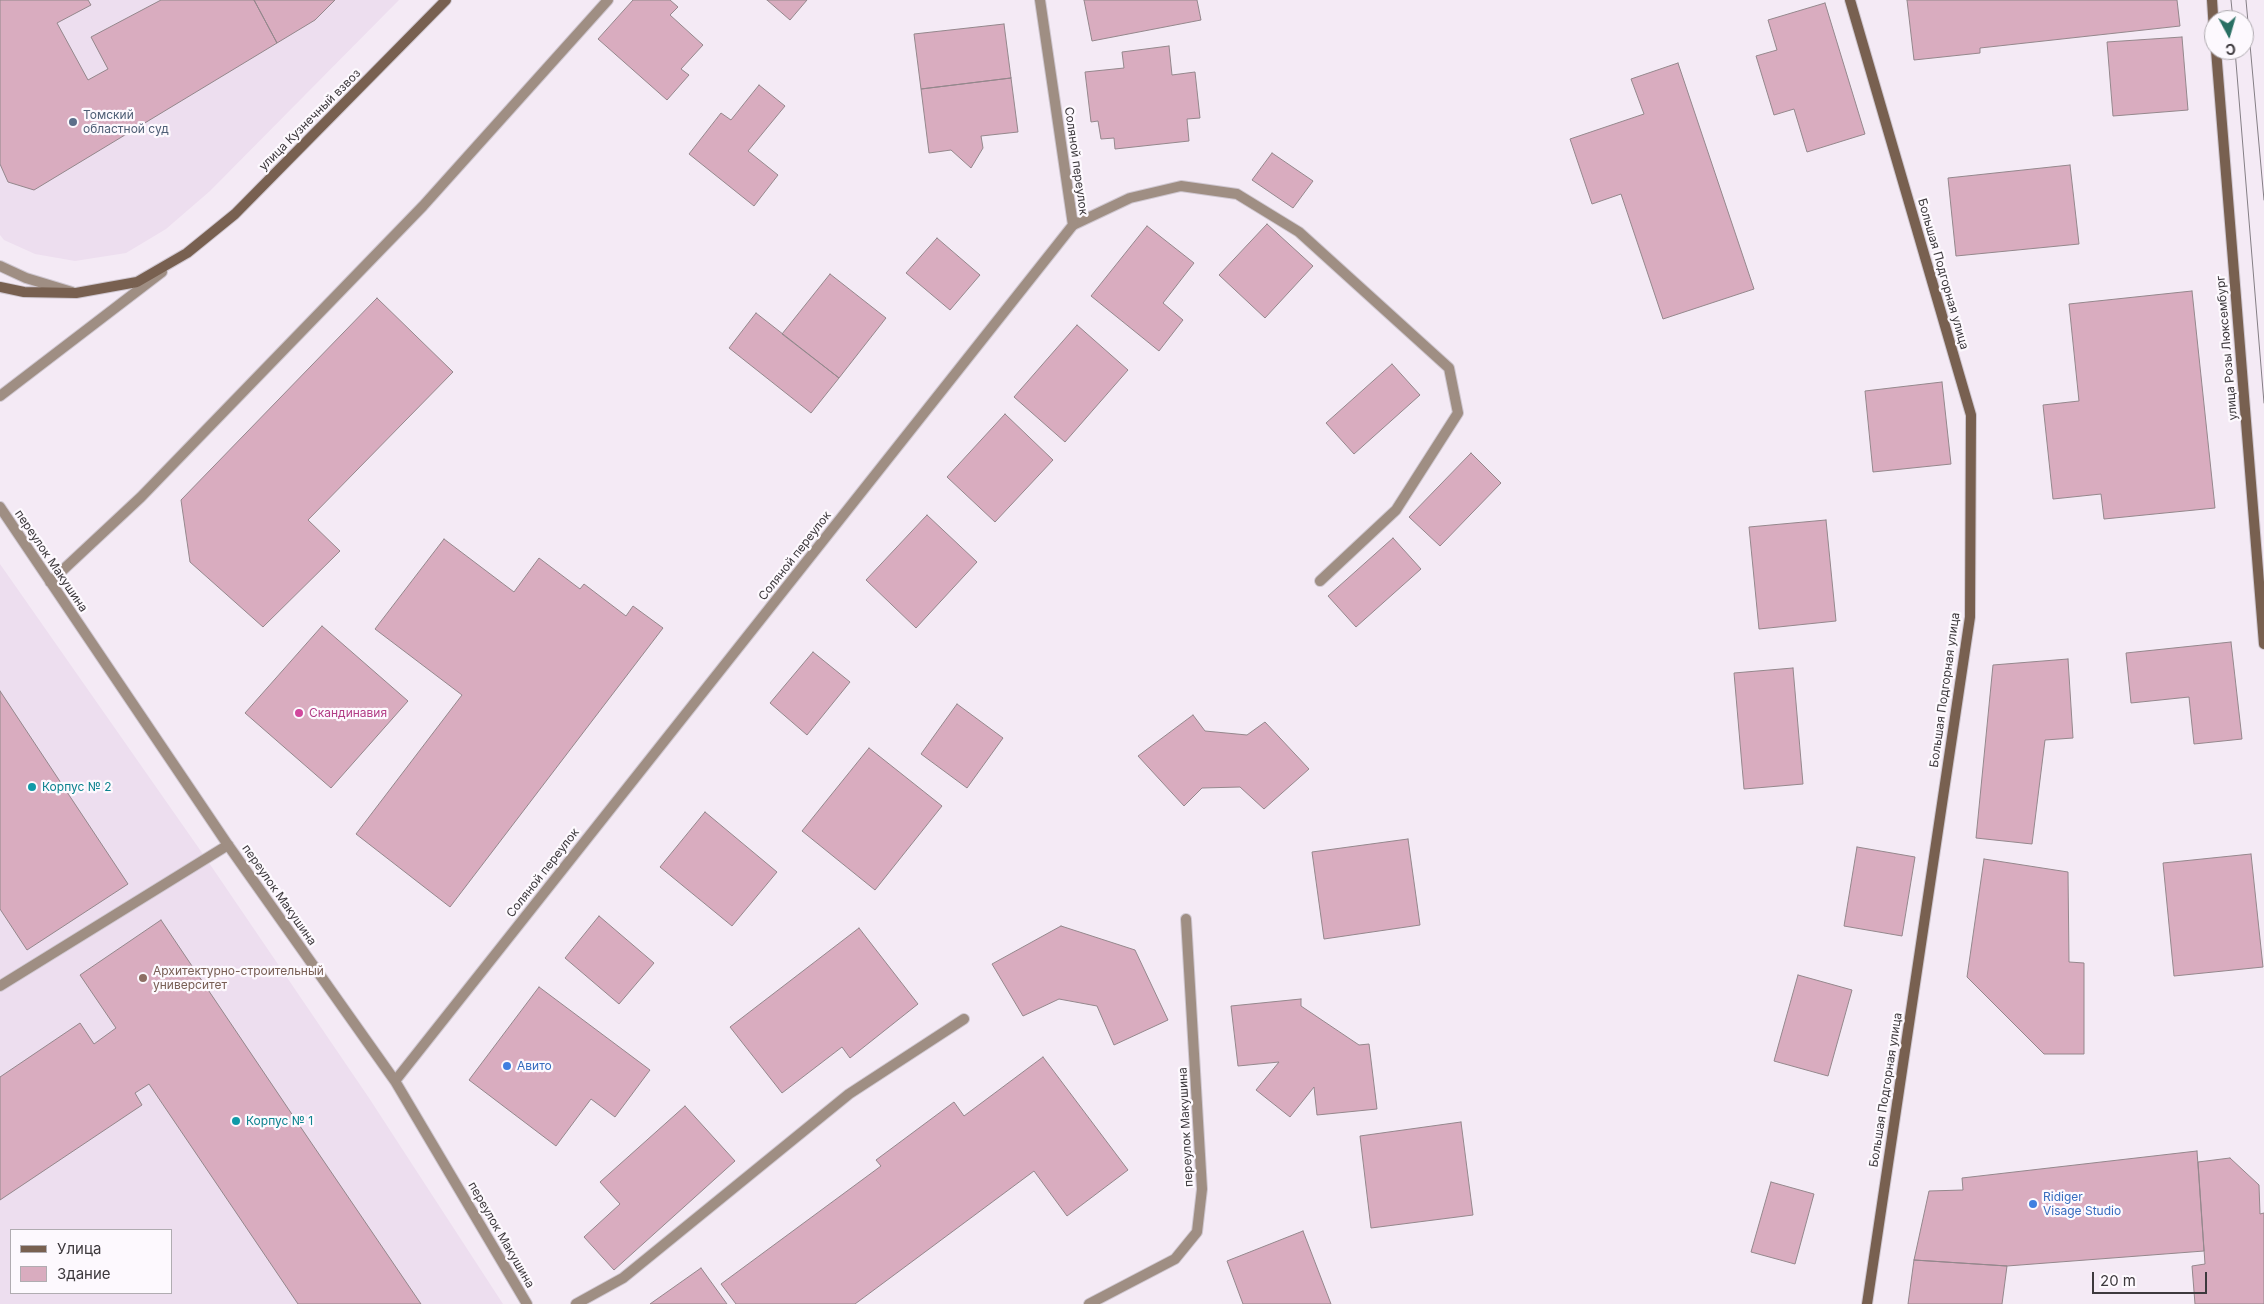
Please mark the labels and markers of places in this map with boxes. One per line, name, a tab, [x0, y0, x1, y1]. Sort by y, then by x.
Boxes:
place label: Томский областной суд	[83, 108, 169, 136]
marker: Томский областной суд	[67, 116, 79, 128]
place label: Скандинавия	[309, 706, 387, 720]
marker: Скандинавия	[293, 707, 305, 719]
place label: Корпус № 2	[42, 780, 112, 794]
marker: Корпус № 2	[26, 781, 38, 793]
place label: Архитектурно-строительный университет	[153, 964, 324, 992]
marker: Архитектурно-строительный университет	[137, 972, 149, 984]
place label: Авито	[517, 1059, 552, 1073]
marker: Авито	[501, 1060, 513, 1072]
place label: Корпус № 1	[246, 1114, 313, 1128]
marker: Корпус № 1	[230, 1115, 242, 1127]
place label: Ridiger Visage Studio	[2043, 1190, 2121, 1218]
marker: Ridiger Visage Studio	[2027, 1198, 2039, 1210]

